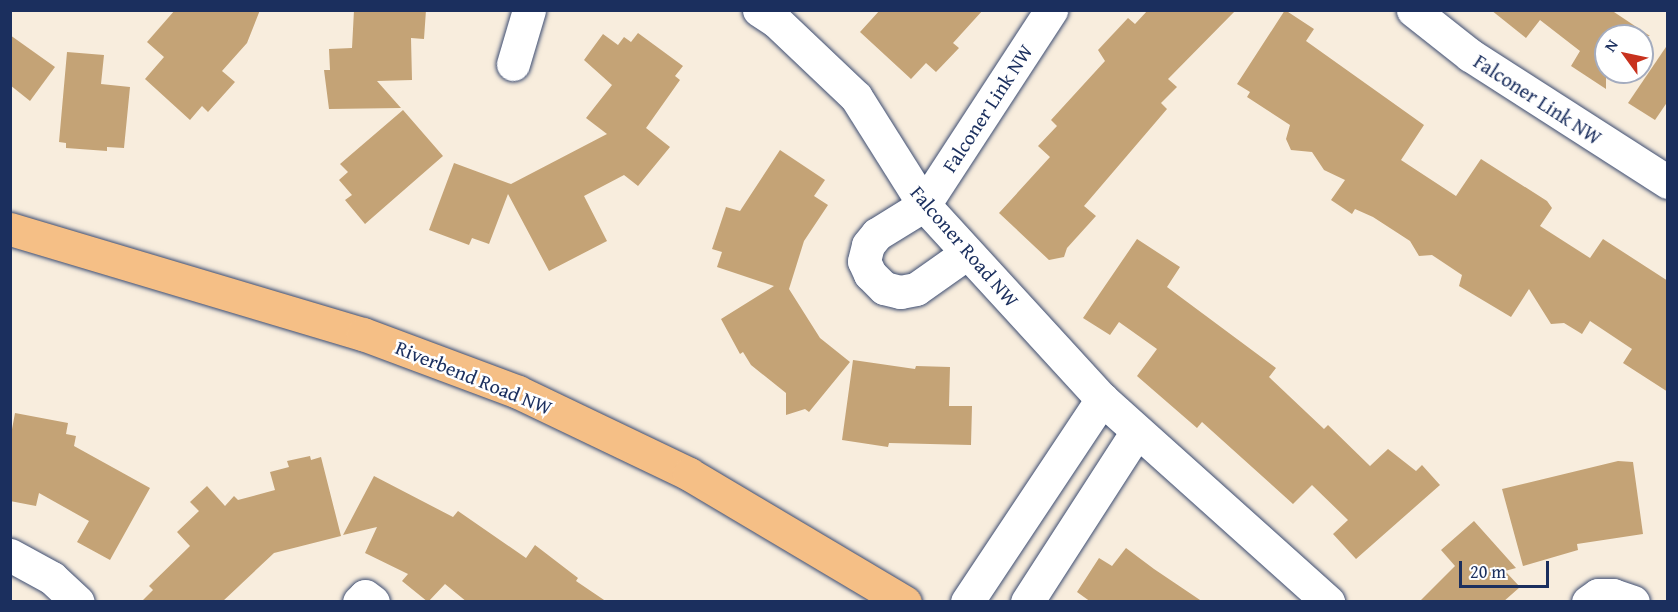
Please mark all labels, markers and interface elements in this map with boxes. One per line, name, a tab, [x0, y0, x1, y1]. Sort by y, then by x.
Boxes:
north arrow	[1594, 24, 1654, 84]
text: N	[1598, 34, 1624, 56]
street label: Falconer Link NW	[937, 40, 1037, 176]
street label: Falconer Link NW	[1470, 49, 1606, 149]
street label: Falconer Road NW	[906, 181, 1024, 311]
street label: Riverbend Road NW	[392, 335, 556, 419]
scale bar	[1462, 549, 1552, 587]
text: 20 m	[1470, 558, 1506, 585]

